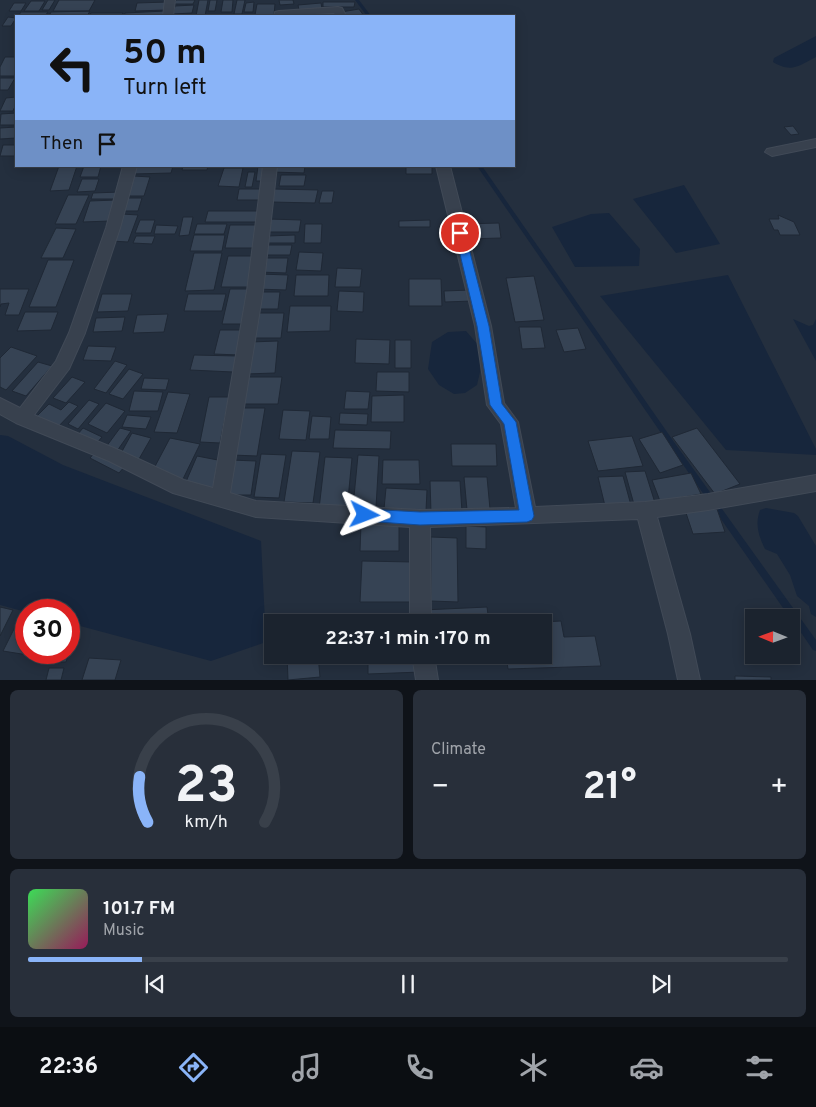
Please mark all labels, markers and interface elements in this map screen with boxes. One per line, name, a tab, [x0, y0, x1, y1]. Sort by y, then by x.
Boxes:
text: 50 m	[123, 32, 207, 76]
icon: left	[40, 35, 105, 100]
text: Turn left	[123, 75, 206, 102]
icon: arrive	[93, 130, 121, 158]
text: Then	[40, 132, 83, 156]
pin	[439, 212, 481, 254]
icon: arrive	[446, 219, 474, 247]
position arrow	[338, 488, 390, 540]
speed limit sign: 30	[15, 599, 80, 664]
north arrow	[745, 609, 800, 664]
map controls	[745, 609, 800, 664]
text: 22:37 · 1 min · 170 m	[325, 627, 491, 651]
text: Climate	[431, 740, 486, 760]
text: 23	[175, 755, 238, 821]
text: 21°	[582, 764, 637, 813]
text: −	[431, 770, 449, 806]
text: +	[770, 770, 788, 806]
text: km/h	[185, 811, 228, 834]
text: 101.7 FM	[103, 897, 175, 921]
text: Music	[103, 921, 144, 941]
icon: previous	[141, 970, 169, 998]
icon: pause	[394, 970, 422, 998]
icon: next	[647, 970, 675, 998]
icon: directions	[176, 1050, 211, 1085]
icon: music	[289, 1050, 324, 1085]
icon: phone	[402, 1050, 437, 1085]
icon: climate	[516, 1050, 551, 1085]
icon: car	[629, 1050, 664, 1085]
icon: filters	[742, 1050, 777, 1085]
text: 22:36	[39, 1054, 98, 1081]

